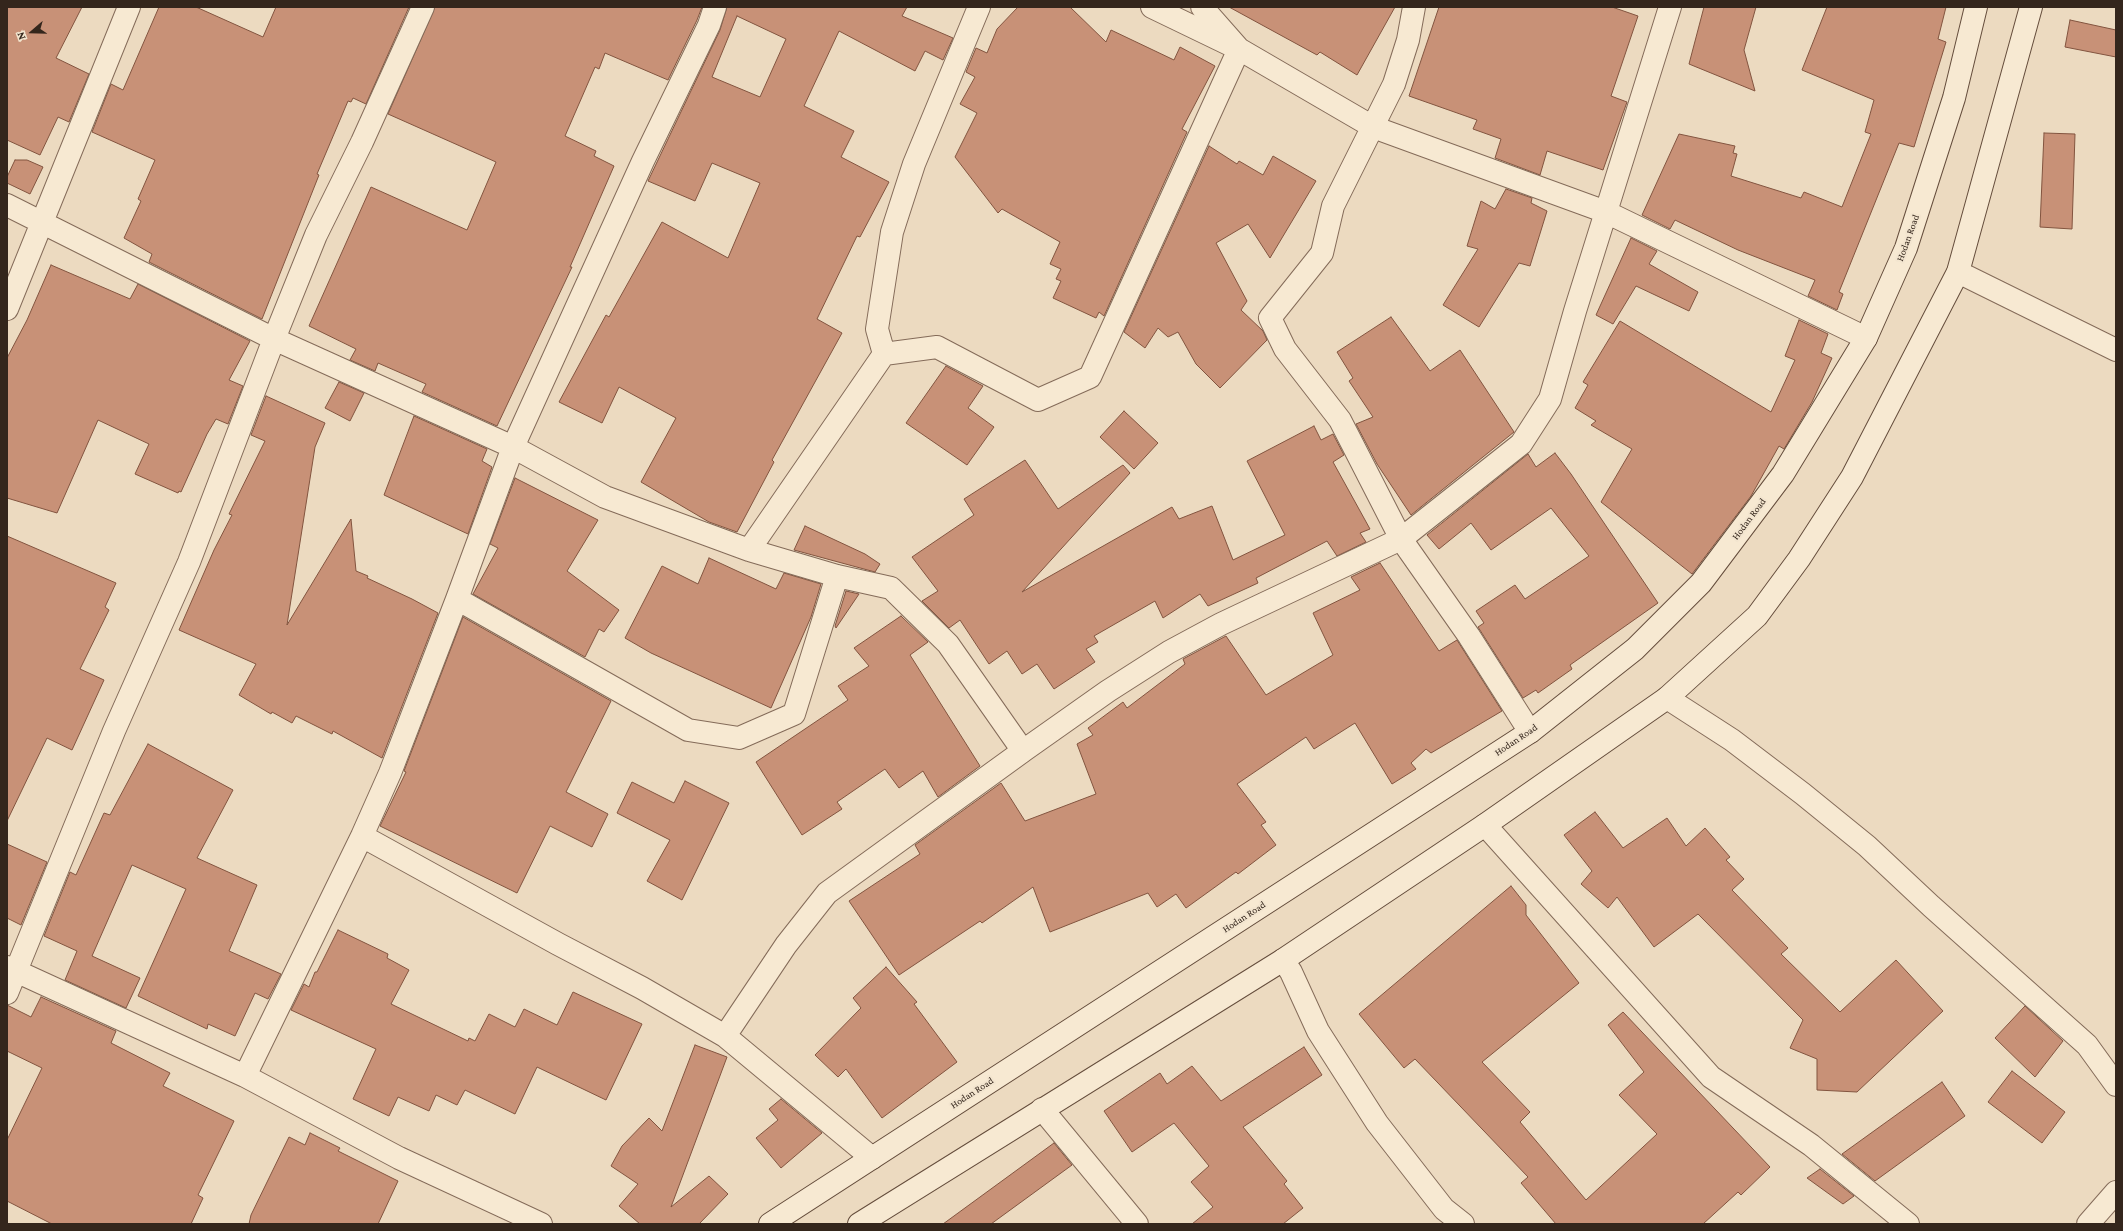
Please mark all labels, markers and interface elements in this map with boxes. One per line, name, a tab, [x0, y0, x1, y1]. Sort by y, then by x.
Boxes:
north arrow	[12, 12, 52, 52]
text: N	[14, 31, 28, 42]
street label: Hodan Road	[1894, 213, 1922, 263]
street label: Hodan Road	[1729, 496, 1769, 542]
street label: Hodan Road	[1492, 721, 1540, 759]
street label: Hodan Road	[1220, 899, 1268, 935]
street label: Hodan Road	[948, 1075, 996, 1111]

